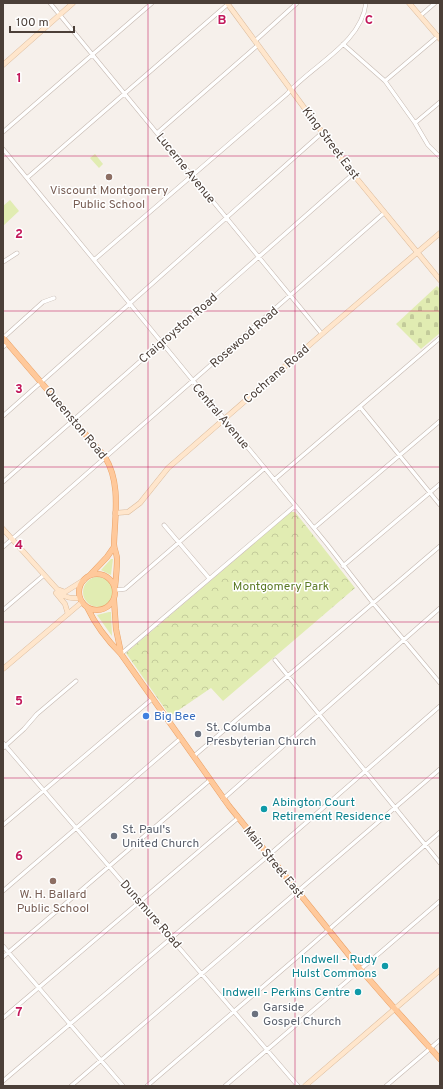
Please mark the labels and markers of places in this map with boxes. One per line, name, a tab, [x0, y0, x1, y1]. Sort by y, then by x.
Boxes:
marker: Viscount Montgomery Public School	[104, 172, 114, 182]
place label: Viscount Montgomery Public School	[50, 183, 168, 213]
place label: Big Bee	[154, 709, 196, 725]
marker: Big Bee	[141, 711, 151, 721]
place label: St. Columba Presbyterian Church	[206, 720, 316, 750]
marker: St. Columba Presbyterian Church	[193, 729, 203, 739]
place label: Abington Court Retirement Residence	[272, 795, 391, 825]
marker: Abington Court Retirement Residence	[259, 804, 269, 814]
place label: St. Paul's United Church	[122, 822, 199, 852]
marker: St. Paul's United Church	[109, 831, 119, 841]
marker: W. H. Ballard Public School	[48, 876, 58, 886]
place label: W. H. Ballard Public School	[17, 887, 89, 917]
place label: Indwell - Rudy Hulst Commons	[292, 952, 377, 982]
marker: Indwell - Rudy Hulst Commons	[380, 961, 390, 971]
place label: Indwell - Perkins Centre	[222, 985, 350, 1001]
marker: Indwell - Perkins Centre	[353, 987, 363, 997]
place label: Garside Gospel Church	[263, 1000, 341, 1030]
marker: Garside Gospel Church	[250, 1009, 260, 1019]

